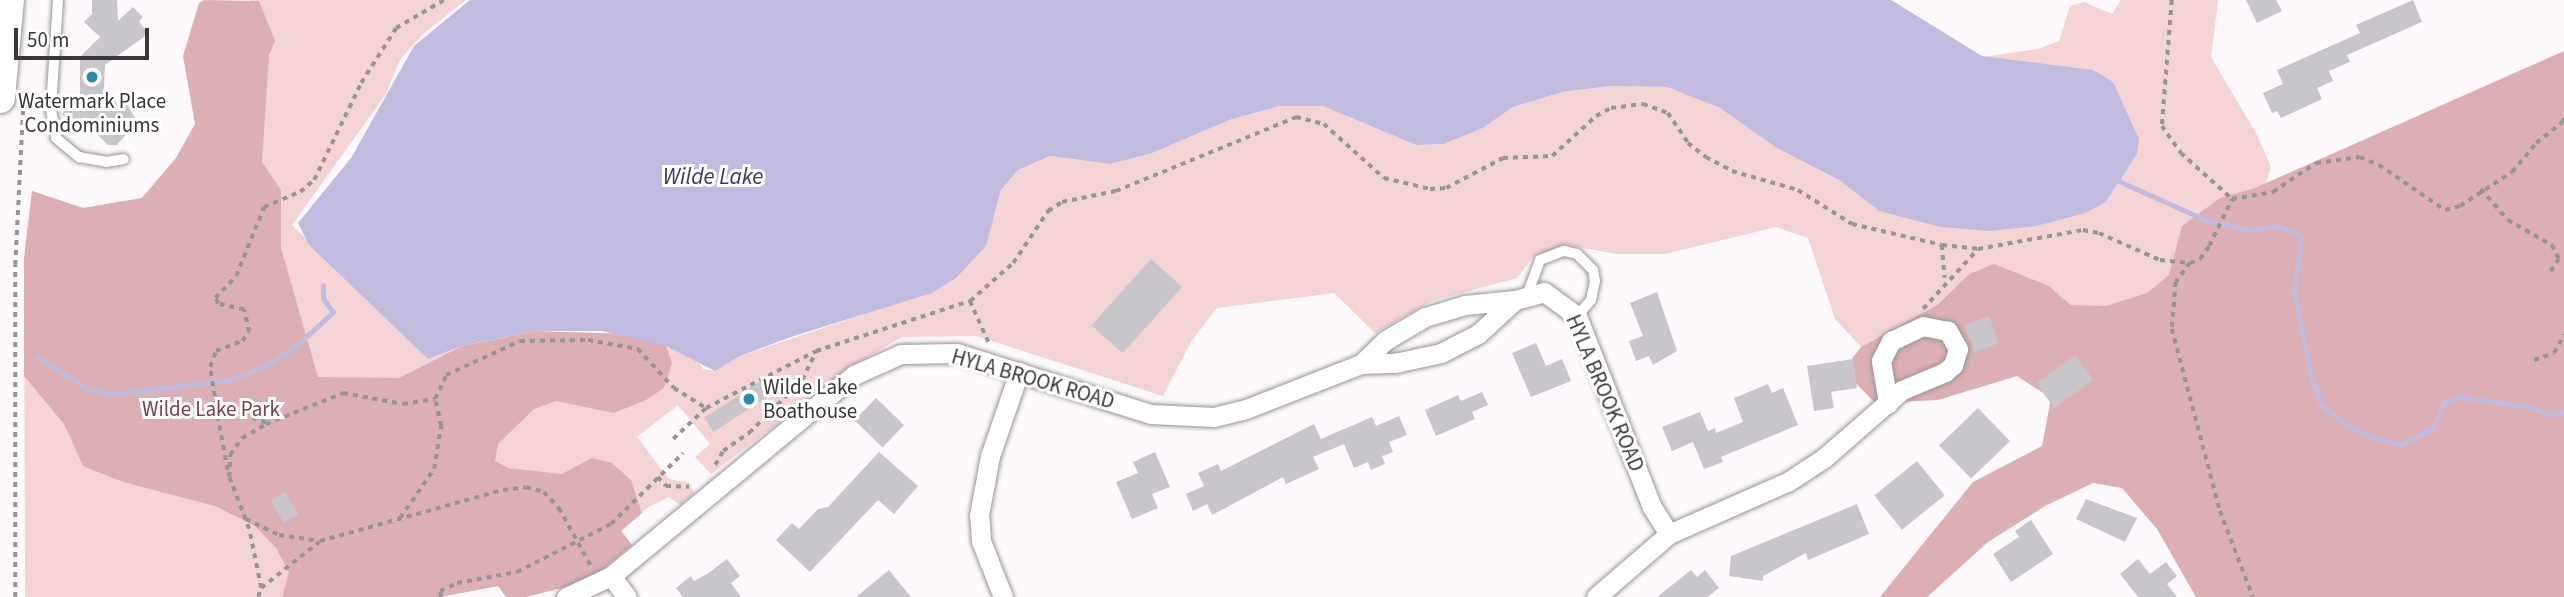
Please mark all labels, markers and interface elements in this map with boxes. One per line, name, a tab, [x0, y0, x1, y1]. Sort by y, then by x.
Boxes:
scale bar	[18, 14, 152, 58]
text: 50 m	[27, 25, 69, 55]
marker: Watermark Place Condominiums	[84, 69, 100, 85]
place label: Watermark Place Condominiums	[18, 88, 166, 138]
water label: Wilde Lake	[663, 163, 763, 191]
street label: HYLA BROOK ROAD	[1561, 311, 1649, 475]
street label: HYLA BROOK ROAD	[949, 344, 1117, 414]
place label: Wilde Lake Boathouse	[763, 374, 858, 424]
marker: Wilde Lake Boathouse	[741, 391, 757, 407]
park label: Wilde Lake Park	[142, 396, 280, 422]

